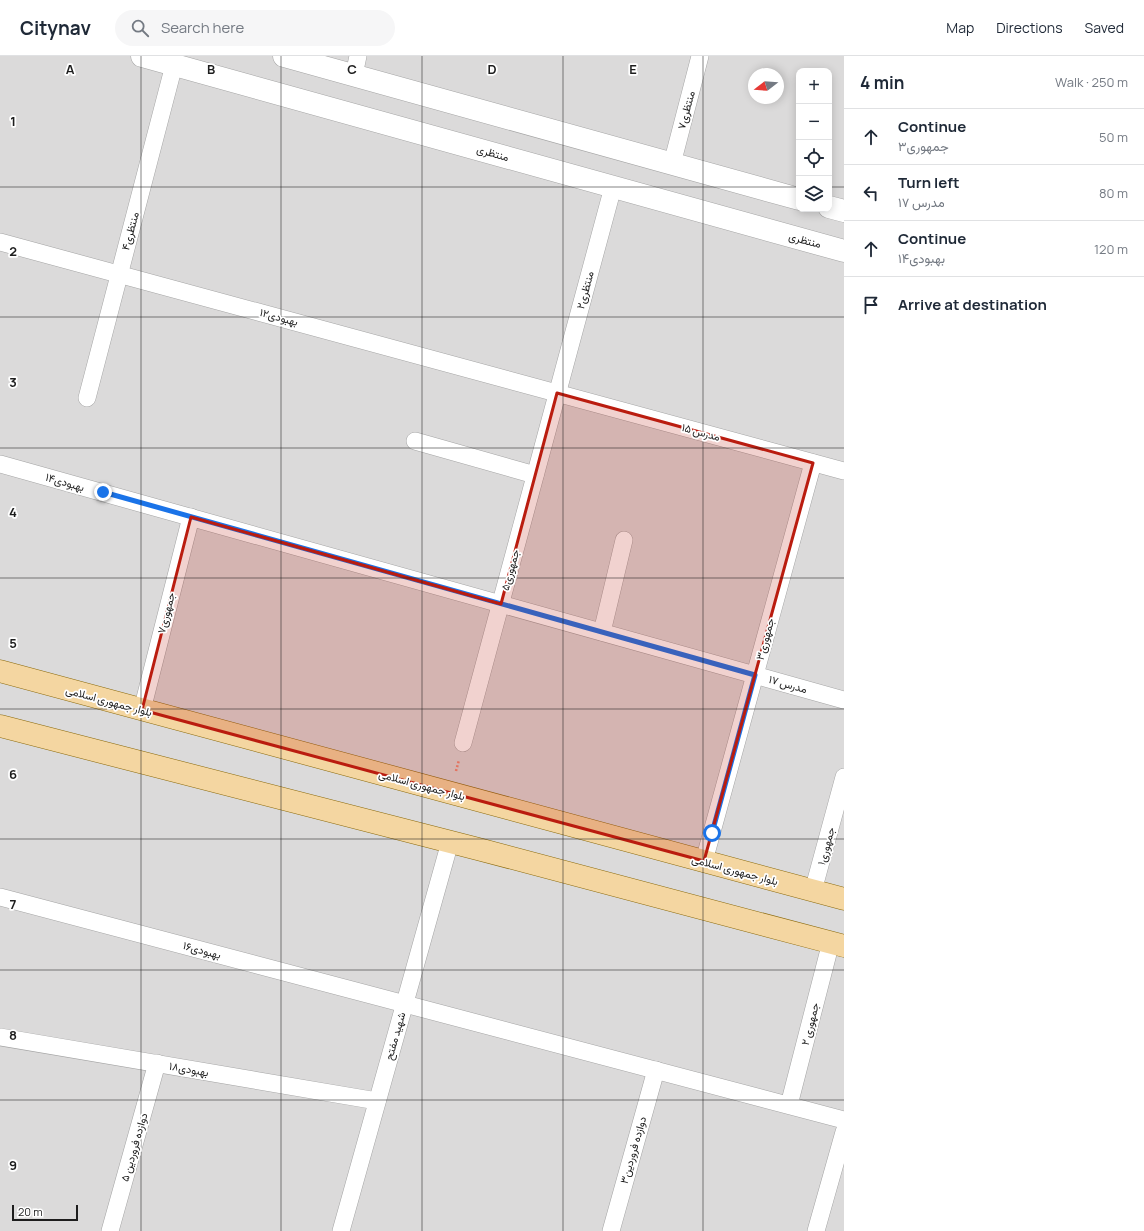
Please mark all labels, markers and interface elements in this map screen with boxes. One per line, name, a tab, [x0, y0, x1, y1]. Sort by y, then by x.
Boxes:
search box	[115, 10, 395, 46]
text: Citynav	[20, 15, 91, 41]
icon: search	[129, 17, 151, 39]
text: Search here	[161, 17, 244, 38]
text: Map	[946, 18, 974, 37]
text: Directions	[996, 18, 1063, 37]
text: Saved	[1085, 18, 1124, 37]
text: A	[66, 60, 75, 78]
text: B	[207, 60, 215, 78]
text: C	[347, 60, 357, 78]
text: D	[487, 60, 497, 78]
text: E	[629, 60, 637, 78]
north arrow	[748, 68, 784, 104]
map controls	[796, 68, 832, 212]
button: +	[796, 68, 832, 104]
text: 4 min	[860, 71, 904, 94]
text: Walk · 250 m	[1055, 73, 1128, 91]
street label: منتظری۷	[673, 89, 698, 131]
button: −	[796, 104, 832, 140]
text: 1	[10, 112, 16, 130]
text: Continue	[898, 116, 966, 137]
icon: ahead	[860, 126, 882, 148]
text: 50 m	[1099, 128, 1128, 146]
text: جمهوری۳	[898, 137, 949, 155]
button: locate	[796, 140, 832, 176]
street label: منتظری	[475, 141, 511, 164]
text: Turn left	[898, 172, 960, 193]
button: layers	[796, 176, 832, 212]
icon: left	[860, 182, 882, 204]
text: 80 m	[1099, 184, 1128, 202]
text: مدرس ۱۷	[898, 193, 945, 211]
street label: منتظری۴	[117, 210, 142, 252]
street label: منتظری	[787, 228, 823, 251]
text: Continue	[898, 228, 966, 249]
icon: ahead	[860, 238, 882, 260]
text: 120 m	[1094, 240, 1128, 258]
text: 2	[9, 242, 17, 260]
text: بهبودی۱۴	[898, 249, 945, 267]
street label: منتظری۲	[572, 269, 597, 311]
icon: arrive	[860, 294, 882, 316]
text: Arrive at destination	[898, 294, 1047, 315]
street label: بهبودی۱۲	[258, 304, 300, 329]
text: 3	[9, 373, 17, 391]
street label: مدرس ۱۵	[680, 419, 722, 444]
street label: بهبودی۱۴	[44, 469, 86, 494]
route end	[94, 483, 112, 501]
text: 4	[9, 503, 17, 521]
street label: جمهوری۵	[497, 548, 522, 592]
street label: جمهوری۷	[153, 591, 178, 635]
street label: جمهوری۳	[752, 616, 777, 661]
text: 5	[9, 634, 17, 652]
street label: مدرس ۱۷	[767, 671, 809, 696]
street label: بلوار جمهوری اسلامی	[64, 682, 154, 719]
text: 6	[9, 765, 17, 783]
street label: بلوار جمهوری اسلامی	[377, 766, 467, 803]
route start	[703, 824, 721, 842]
street label: جمهوری۱	[813, 825, 838, 867]
street label: بلوار جمهوری اسلامی	[690, 851, 780, 888]
text: 7	[10, 895, 17, 913]
street label: بهبودی۱۶	[181, 937, 223, 962]
street label: جمهوری ۲	[797, 1001, 822, 1047]
street label: شهید مفتح	[381, 1010, 410, 1062]
text: 8	[9, 1026, 17, 1044]
street label: بهبودی۱۸	[168, 1058, 210, 1079]
street label: دوازده فروردین ۵	[117, 1111, 150, 1183]
street label: دوازده فروردین۳	[616, 1114, 649, 1185]
text: 9	[9, 1156, 17, 1174]
scale bar	[12, 1203, 78, 1222]
text: 20 m	[18, 1204, 43, 1219]

